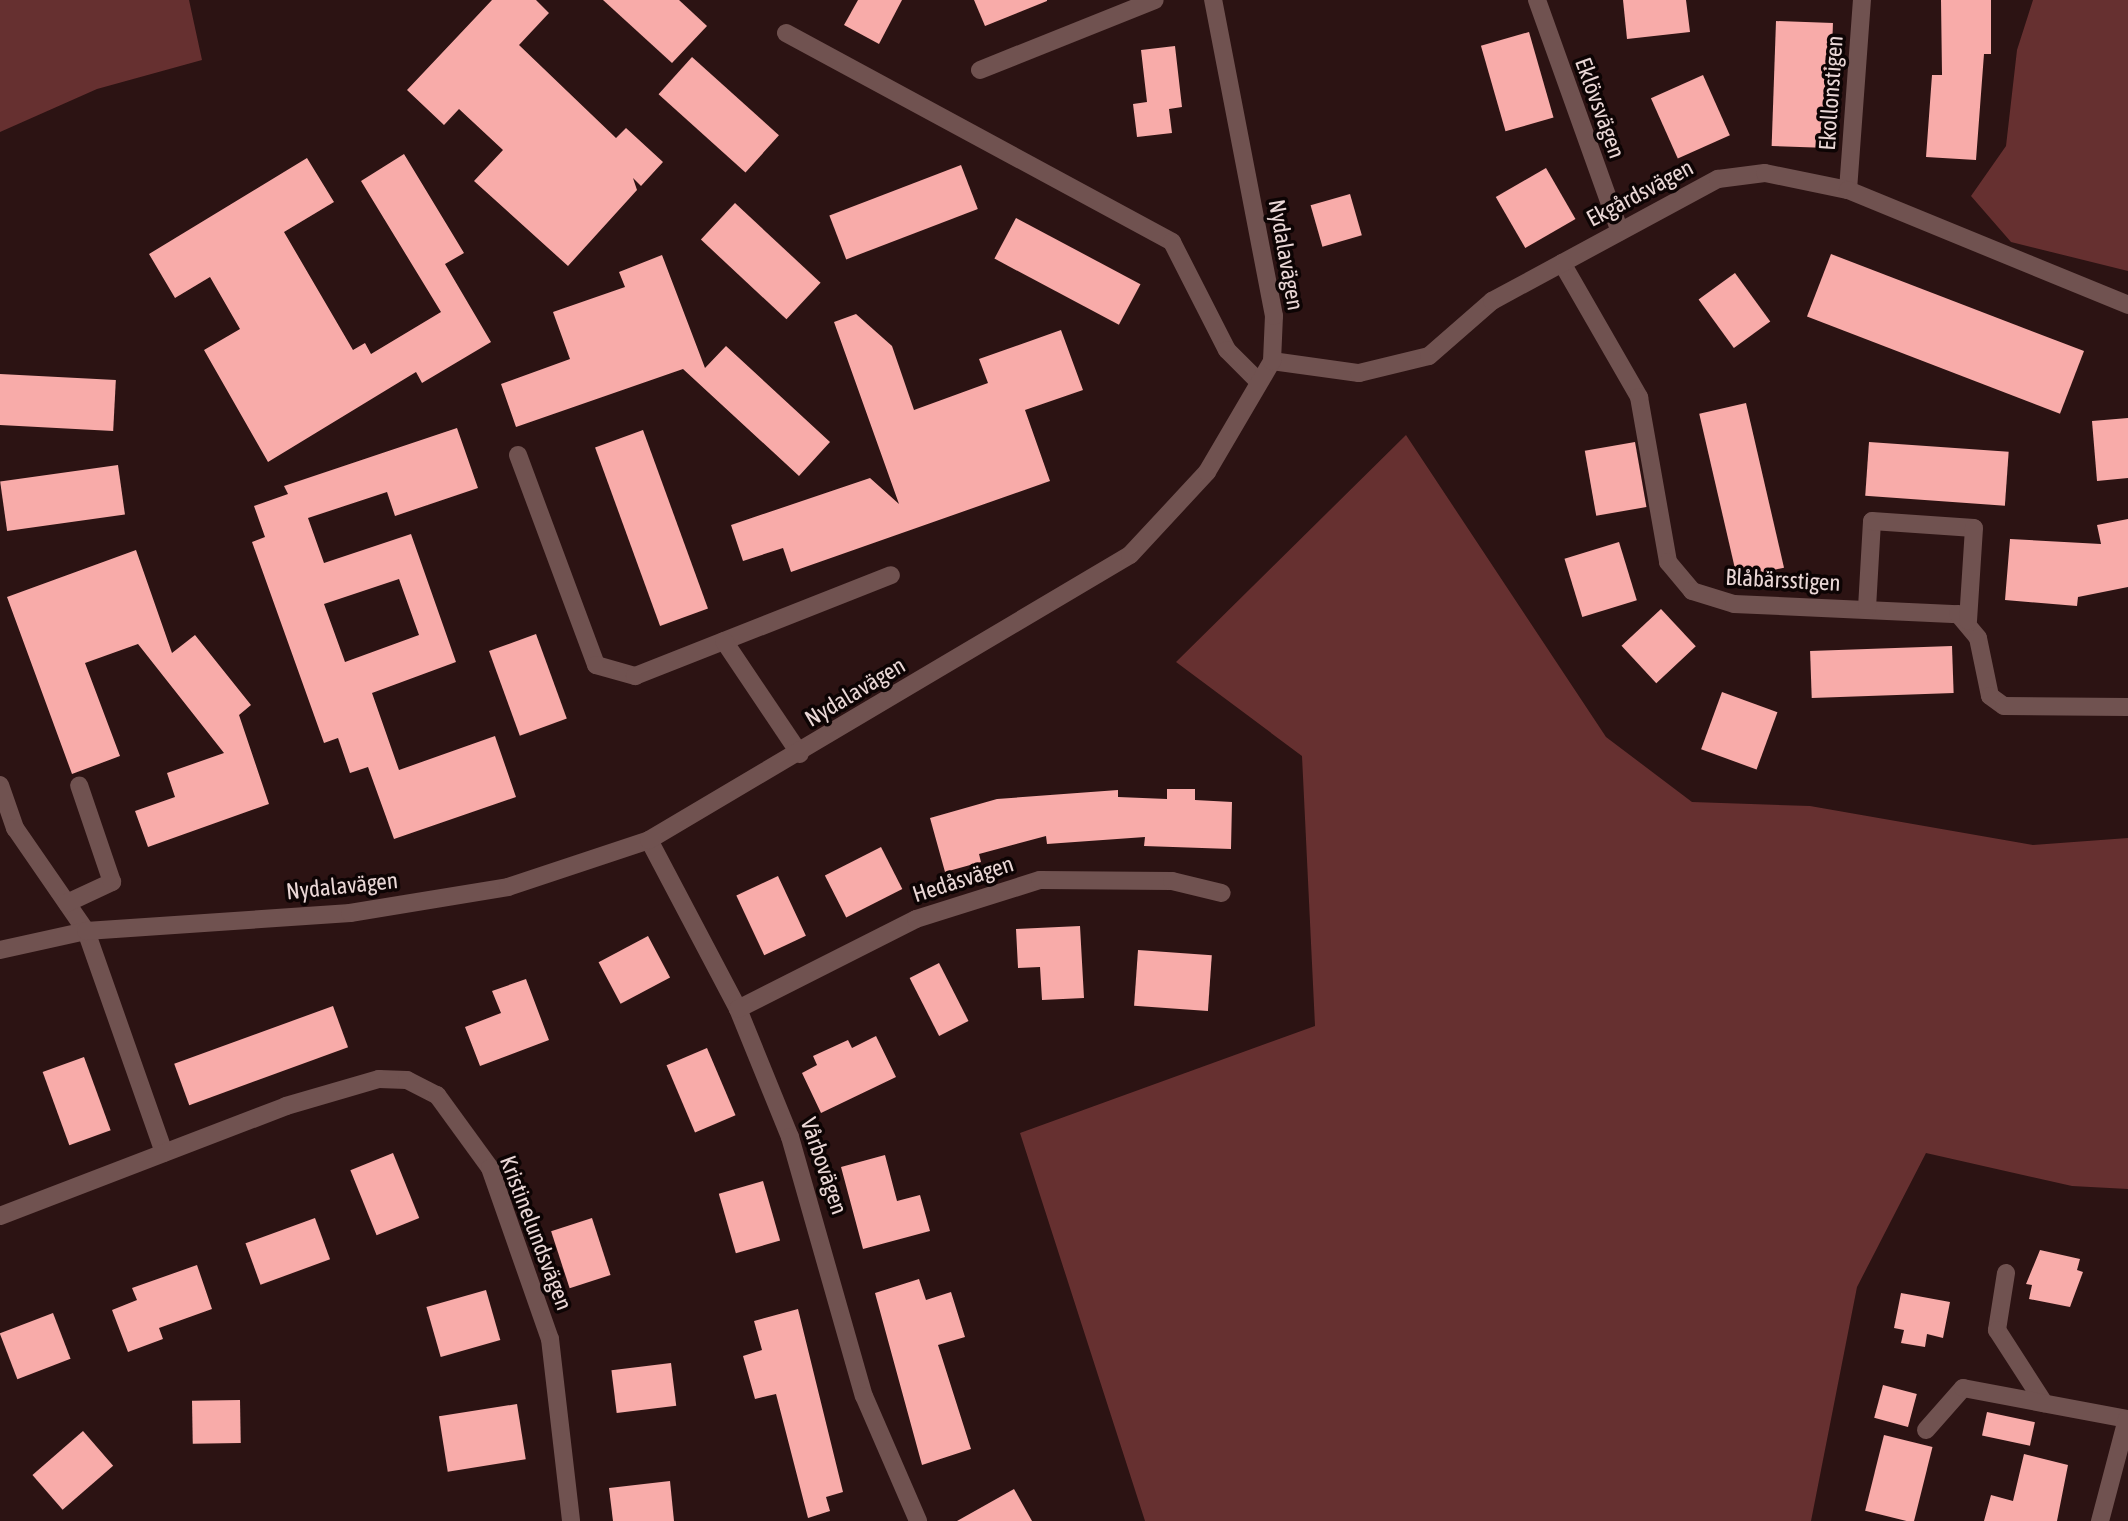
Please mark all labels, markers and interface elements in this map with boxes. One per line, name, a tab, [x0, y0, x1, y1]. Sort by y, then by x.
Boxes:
street label: Ekollonstigen	[1813, 35, 1849, 151]
street label: Eklövsvägen	[1569, 54, 1631, 162]
street label: Ekgårdsvägen	[1582, 153, 1698, 233]
street label: Nydalavägen	[1263, 197, 1309, 313]
street label: Blåbärsstigen	[1725, 563, 1841, 597]
street label: Nydalavägen	[800, 651, 910, 733]
street label: Hedåsvägen	[909, 850, 1017, 908]
street label: Nydalavägen	[285, 866, 399, 906]
street label: Vårbovägen	[795, 1114, 853, 1218]
street label: Kristinelundsvägen	[494, 1152, 578, 1314]

